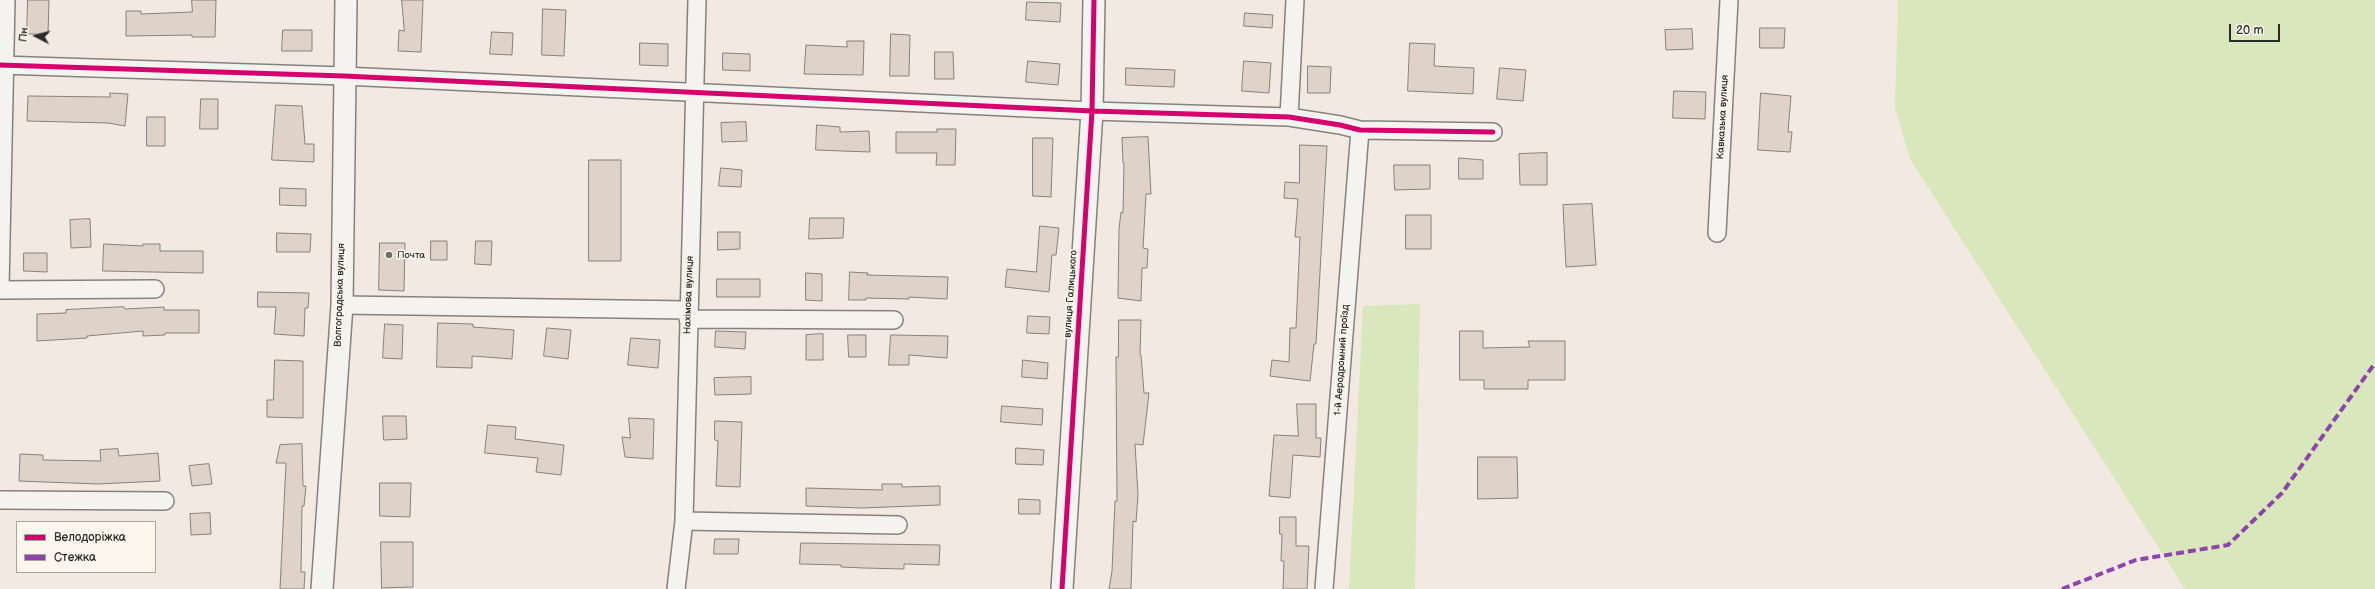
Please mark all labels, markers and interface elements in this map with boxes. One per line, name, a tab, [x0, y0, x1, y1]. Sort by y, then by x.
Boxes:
north arrow	[16, 16, 56, 56]
scale bar	[2231, 16, 2282, 42]
text: 20 m	[2236, 23, 2263, 38]
text: Пн	[16, 27, 31, 43]
street label: Кавказька вулиця	[1715, 74, 1731, 160]
street label: Волгоградська вулиця	[332, 243, 348, 347]
place label: Почта	[397, 249, 425, 261]
marker: Почта	[384, 250, 394, 260]
street label: вулиця Галицького	[1062, 250, 1080, 338]
street label: Нахімова вулиця	[682, 256, 696, 334]
street label: 1-й Аеродромний проїзд	[1332, 304, 1352, 416]
legend	[16, 521, 156, 573]
text: Велодоріжка	[54, 530, 126, 545]
text: Стежка	[54, 550, 96, 565]

